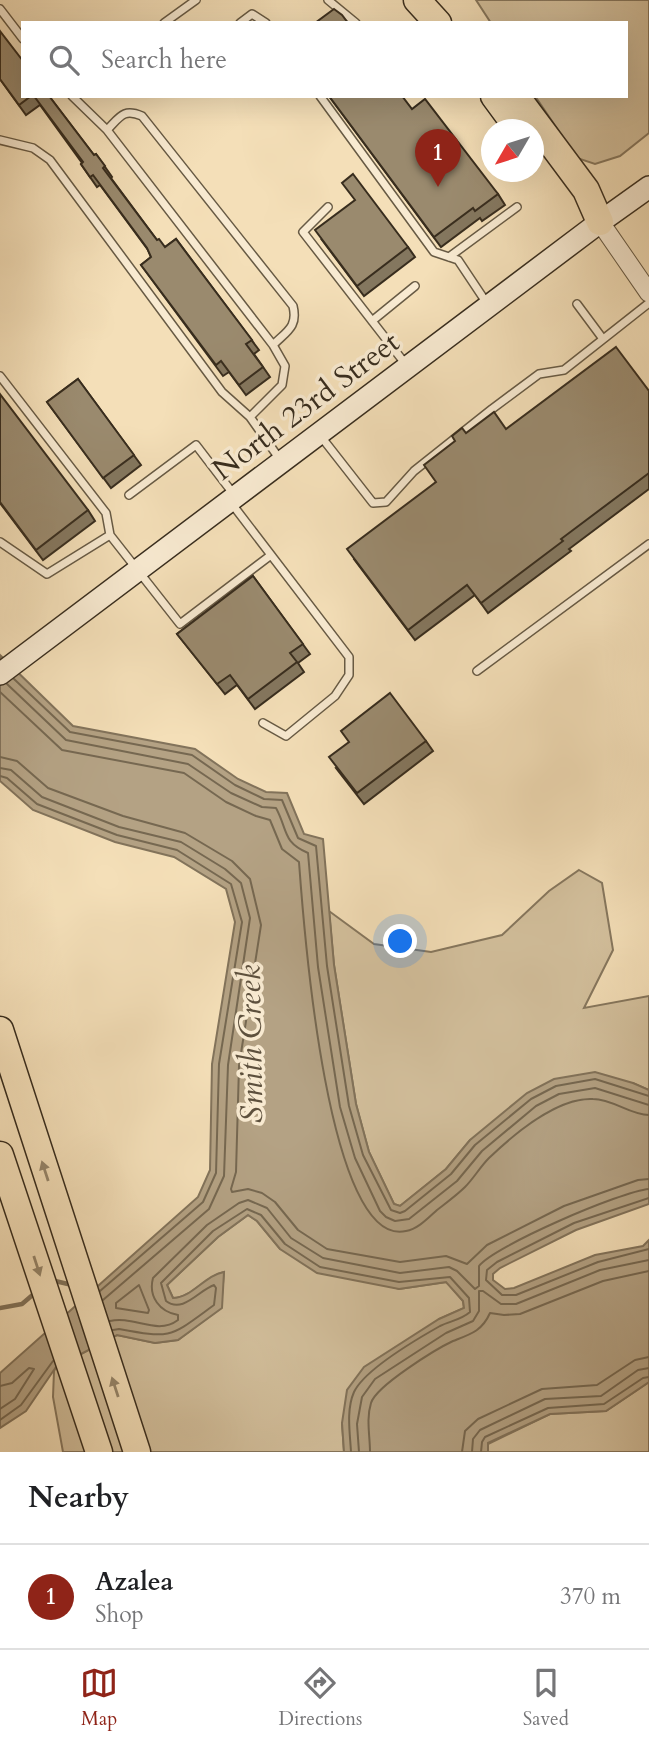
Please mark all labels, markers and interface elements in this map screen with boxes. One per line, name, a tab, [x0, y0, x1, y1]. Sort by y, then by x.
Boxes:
search box	[21, 21, 628, 98]
icon: search	[45, 41, 83, 79]
text: Search here	[101, 42, 227, 77]
north arrow	[481, 119, 544, 182]
pin: 1	[415, 129, 461, 187]
street label: North 23rd Street	[204, 322, 408, 490]
your location	[383, 924, 417, 958]
water label: Smith Creek	[228, 964, 274, 1123]
one-way arrow	[39, 1160, 50, 1181]
one-way arrow	[32, 1256, 43, 1277]
one-way arrow	[110, 1377, 120, 1398]
text: Nearby	[28, 1477, 129, 1518]
text: Azalea	[95, 1564, 174, 1599]
text: 1	[45, 1581, 57, 1612]
text: 370 m	[560, 1581, 621, 1612]
text: Shop	[95, 1599, 144, 1630]
tab: Map	[80, 1664, 118, 1732]
tab: Directions	[279, 1664, 362, 1732]
tab: Saved	[523, 1664, 569, 1732]

